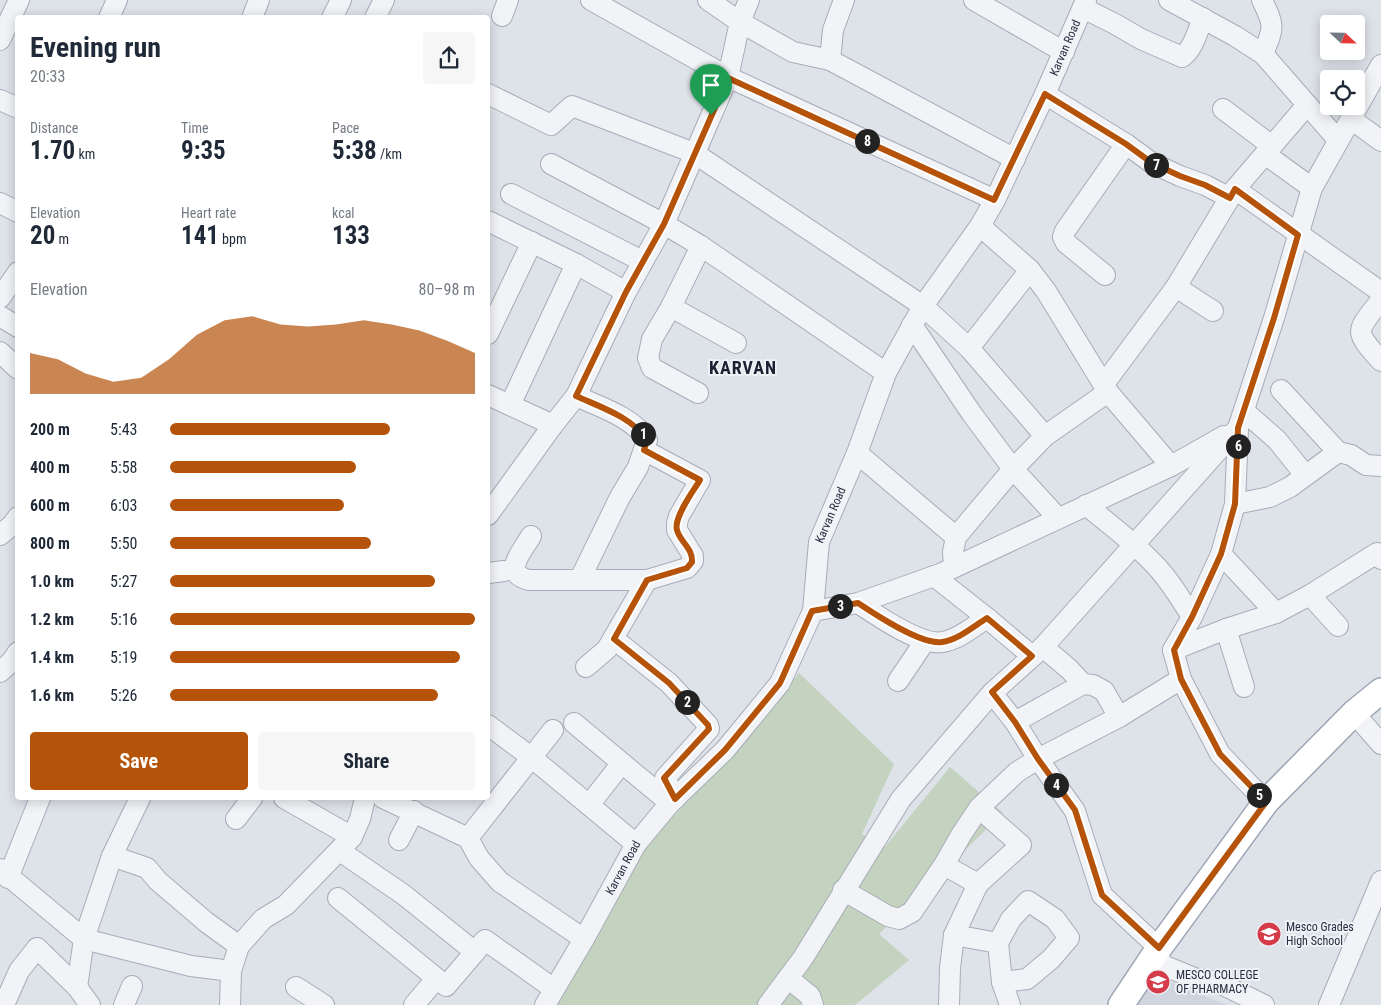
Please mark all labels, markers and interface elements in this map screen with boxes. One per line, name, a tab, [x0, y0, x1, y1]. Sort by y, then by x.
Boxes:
north arrow	[1320, 15, 1365, 60]
map controls	[1320, 15, 1365, 115]
street label: Karvan Road	[1047, 18, 1083, 78]
text: Evening run	[30, 31, 161, 64]
button: share	[423, 32, 475, 84]
pin	[690, 64, 732, 115]
text: 20:33	[30, 67, 65, 86]
button: locate	[1320, 70, 1365, 115]
icon: arrive	[697, 71, 725, 99]
text: Distance	[30, 120, 78, 136]
text: Time	[181, 120, 209, 136]
text: Pace	[332, 120, 359, 136]
pin: 8	[854, 128, 880, 154]
text: 8	[864, 133, 871, 149]
text: 1.70	[30, 136, 75, 165]
text: 9:35	[181, 136, 226, 165]
text: 5:38	[332, 136, 377, 165]
text: km	[75, 146, 95, 162]
text: /km	[377, 146, 402, 162]
pin: 7	[1144, 152, 1168, 178]
text: 7	[1153, 157, 1160, 173]
text: Elevation	[30, 205, 80, 221]
text: Heart rate	[181, 205, 236, 221]
text: kcal	[332, 205, 355, 221]
text: 20	[30, 221, 55, 250]
text: 141	[181, 221, 219, 250]
text: 133	[332, 221, 370, 250]
text: m	[55, 231, 69, 247]
text: bpm	[219, 231, 246, 247]
text: Elevation	[30, 280, 88, 299]
text: 80–98 m	[419, 280, 475, 299]
district label: KARVAN	[709, 357, 777, 378]
text: 200 m	[30, 420, 70, 439]
text: 5:43	[110, 420, 137, 439]
pin: 1	[630, 422, 656, 446]
text: 1	[640, 426, 647, 442]
pin: 6	[1226, 434, 1250, 458]
text: 6	[1235, 438, 1242, 454]
text: 400 m	[30, 458, 70, 477]
text: 5:58	[110, 458, 137, 477]
street label: Karvan Road	[812, 485, 849, 545]
text: 600 m	[30, 496, 70, 515]
text: 6:03	[110, 496, 137, 515]
text: 800 m	[30, 534, 70, 553]
text: 5:50	[110, 534, 137, 553]
text: 1.0 km	[30, 572, 74, 591]
text: 5:27	[110, 572, 137, 591]
pin: 3	[828, 594, 852, 618]
text: 3	[837, 598, 844, 614]
text: 1.2 km	[30, 610, 74, 629]
text: 5:16	[110, 610, 137, 629]
text: 1.4 km	[30, 648, 74, 667]
text: 5:19	[110, 648, 137, 667]
text: 1.6 km	[30, 686, 74, 705]
text: 5:26	[110, 686, 137, 705]
pin: 2	[674, 690, 700, 714]
text: 2	[684, 694, 691, 710]
button: Save	[30, 732, 248, 790]
button: Share	[258, 732, 475, 790]
pin: 4	[1044, 772, 1068, 798]
text: 4	[1053, 777, 1060, 793]
pin: 5	[1246, 782, 1272, 808]
text: 5	[1256, 787, 1263, 803]
street label: Karvan Road	[603, 838, 644, 897]
place label: Mesco Grades High School	[1286, 920, 1354, 948]
school or university icon: Mesco Grades High School	[1256, 921, 1282, 947]
place label: MESCO COLLEGE OF PHARMACY	[1176, 968, 1259, 996]
school or university icon: MESCO COLLEGE OF PHARMACY	[1145, 969, 1171, 995]

